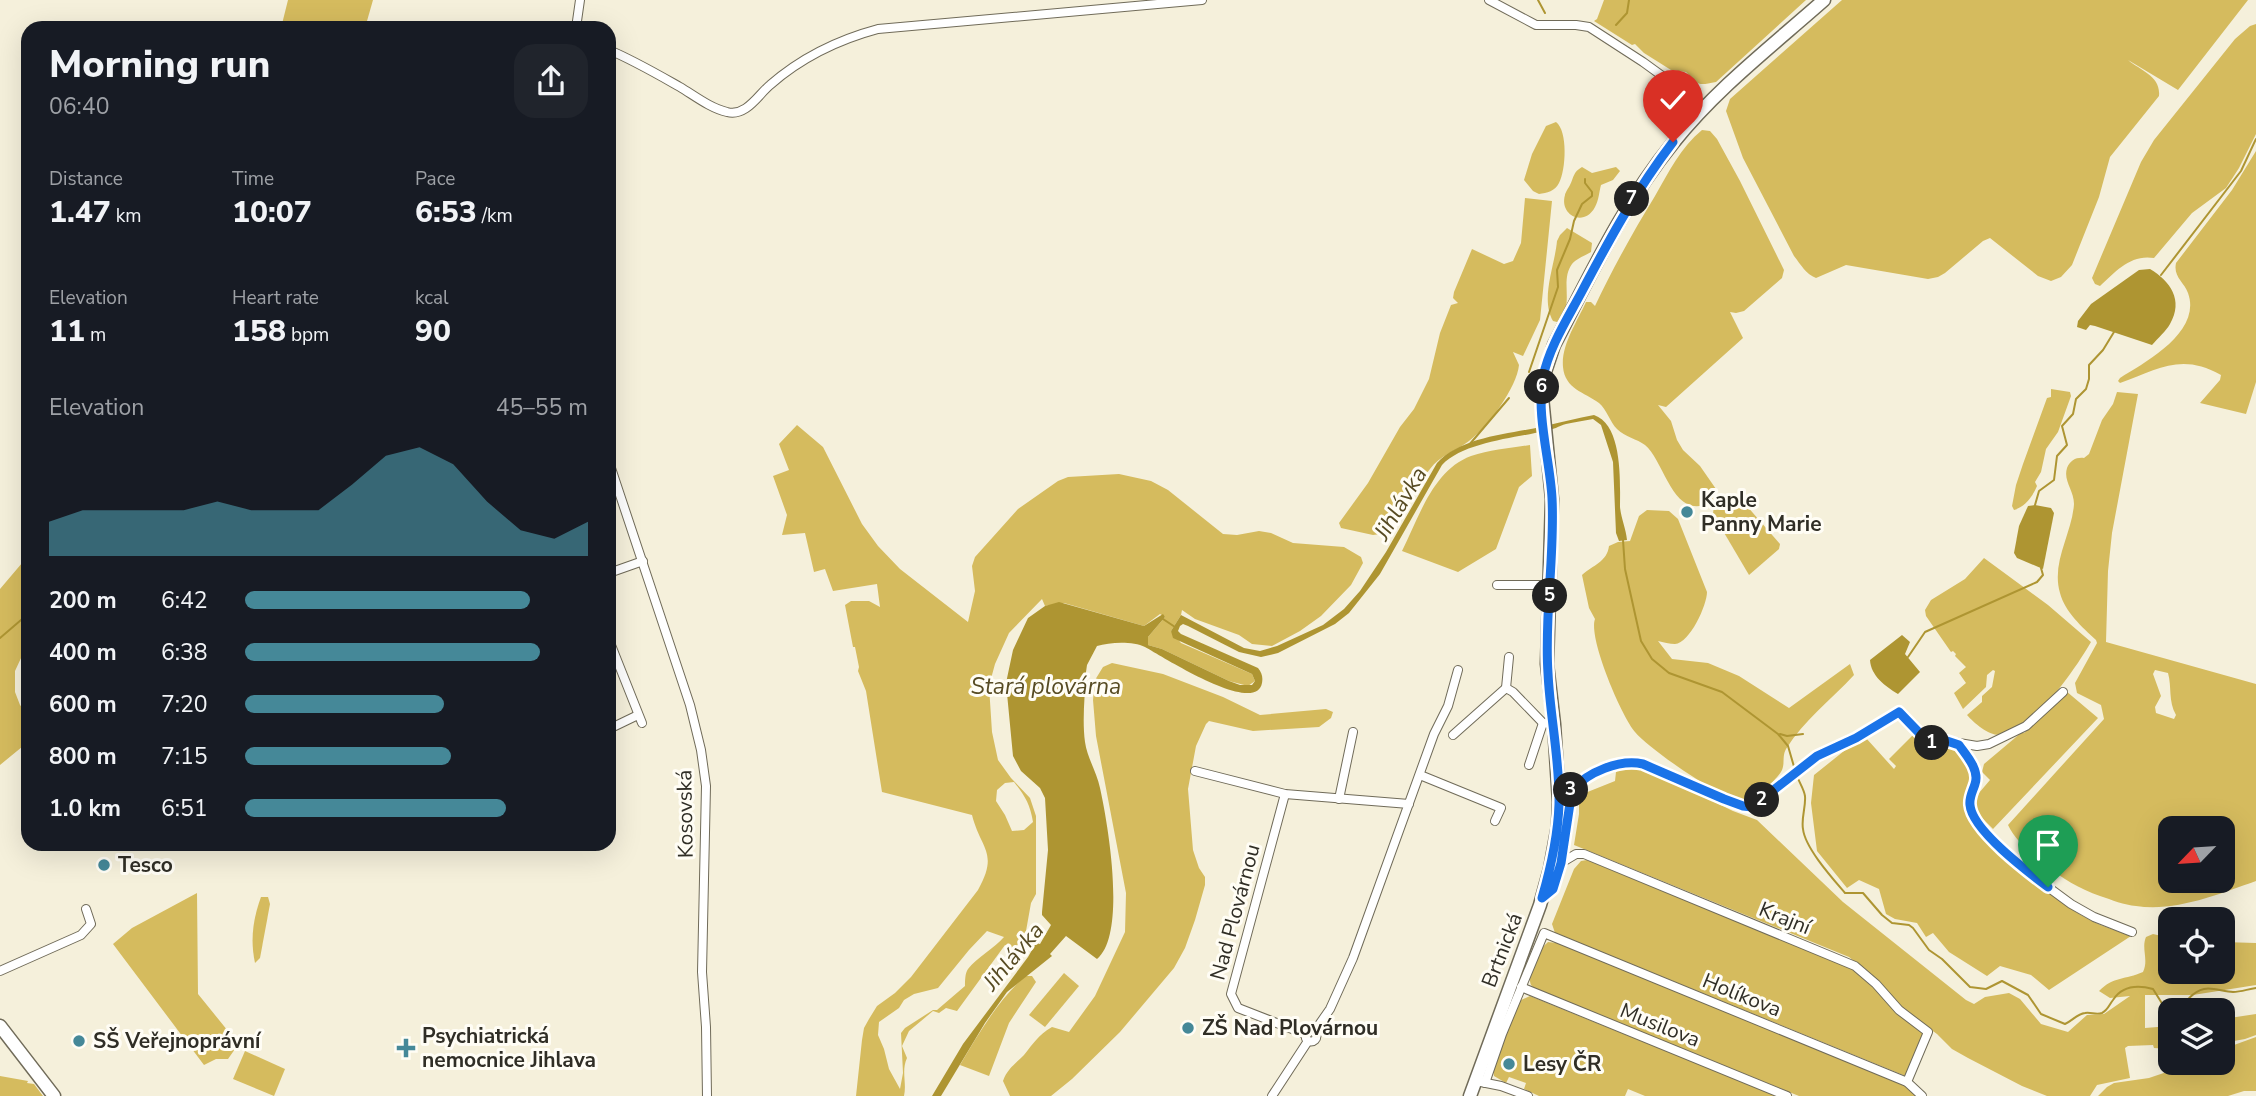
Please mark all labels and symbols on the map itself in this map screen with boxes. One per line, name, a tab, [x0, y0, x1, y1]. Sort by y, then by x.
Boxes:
pin	[1643, 70, 1703, 142]
pin: 7	[1614, 182, 1650, 216]
pin: 6	[1524, 370, 1560, 404]
water label: Jihlávka	[1366, 461, 1434, 546]
place label: Kaple Panny Marie	[1701, 486, 1822, 538]
marker: Kaple Panny Marie	[1679, 504, 1695, 520]
pin: 5	[1532, 578, 1568, 614]
water label: Stará plovárna	[971, 671, 1121, 702]
pin: 1	[1914, 726, 1950, 760]
street label: Kosovská	[670, 770, 700, 858]
pin: 3	[1554, 772, 1588, 808]
pin: 2	[1744, 782, 1780, 818]
pin	[2018, 815, 2078, 887]
north arrow	[2158, 816, 2235, 892]
street label: Nad Plovárnou	[1203, 841, 1267, 983]
place label: Tesco	[118, 851, 173, 879]
marker: Tesco	[96, 857, 112, 873]
street label: Krajní	[1755, 895, 1816, 941]
street label: Brtnická	[1475, 909, 1529, 991]
water label: Jihlávka	[975, 916, 1051, 998]
street label: Holíkova	[1698, 967, 1786, 1023]
street label: Musilova	[1616, 996, 1704, 1054]
place label: ZŠ Nad Plovárnou	[1202, 1014, 1378, 1042]
marker: ZŠ Nad Plovárnou	[1180, 1020, 1196, 1036]
place label: Psychiatrická nemocnice Jihlava	[422, 1022, 596, 1074]
place label: SŠ Veřejnoprávní	[93, 1027, 262, 1055]
marker: SŠ Veřejnoprávní	[71, 1033, 87, 1049]
marker: Psychiatrická nemocnice Jihlava	[396, 1038, 416, 1058]
place label: Lesy ČR	[1523, 1050, 1602, 1078]
marker: Lesy ČR	[1501, 1056, 1517, 1072]

